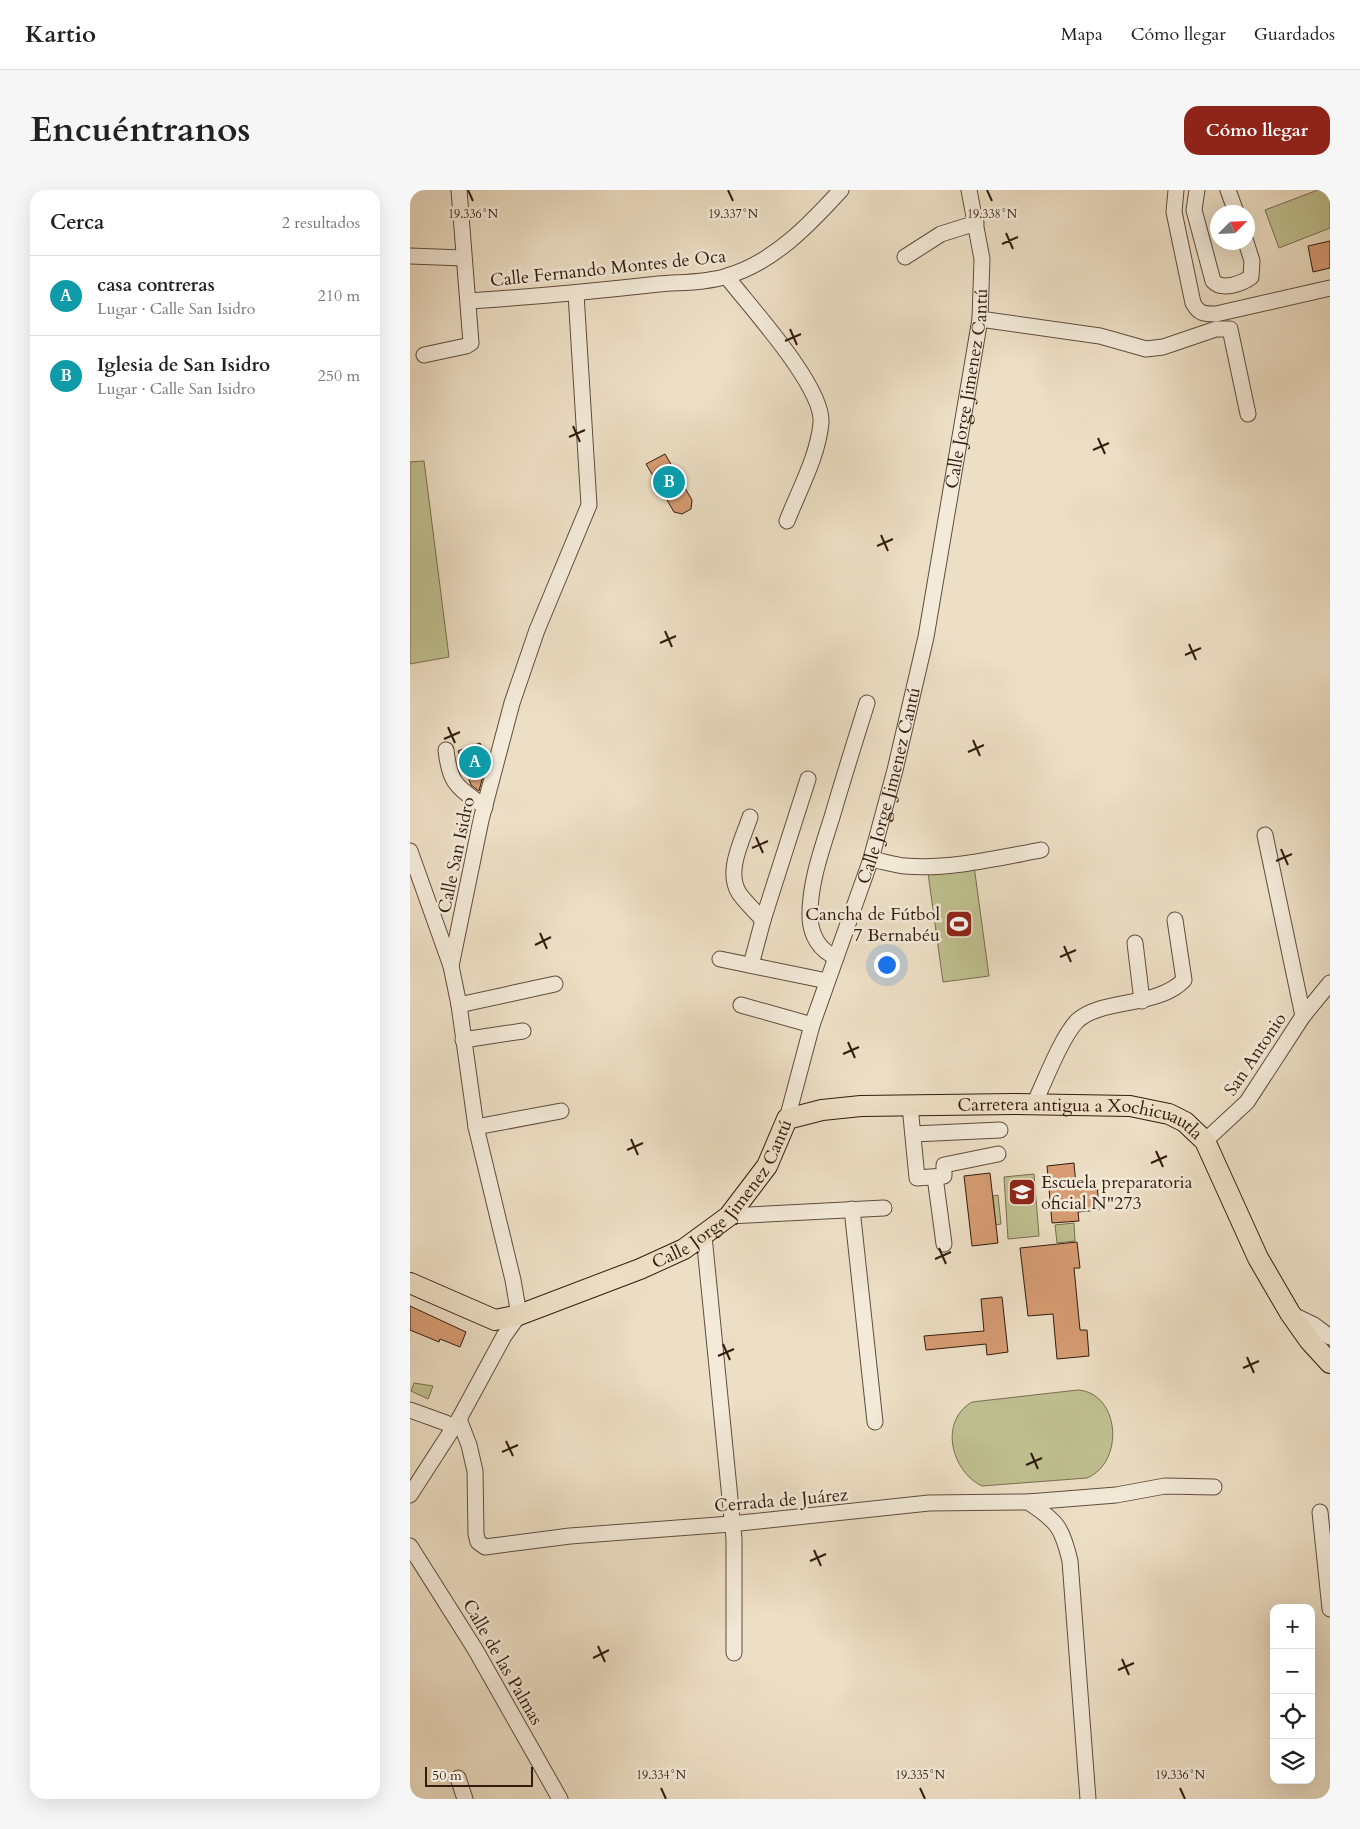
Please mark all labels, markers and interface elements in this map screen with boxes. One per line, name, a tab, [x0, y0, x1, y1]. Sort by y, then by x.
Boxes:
text: Kartio	[25, 18, 96, 51]
text: Mapa	[1061, 22, 1103, 47]
text: Cómo llegar	[1131, 22, 1226, 47]
text: Guardados	[1254, 22, 1335, 47]
text: Encuéntranos	[30, 106, 251, 154]
button: Cómo llegar	[1184, 106, 1330, 155]
north arrow	[1210, 205, 1255, 250]
text: 19.336°N	[448, 206, 499, 222]
text: 19.337°N	[708, 206, 759, 222]
text: 19.338°N	[967, 206, 1018, 222]
text: Cerca	[50, 208, 104, 237]
text: 2 resultados	[282, 212, 360, 234]
street label: Calle Fernando Montes de Oca	[489, 244, 727, 293]
text: casa contreras	[97, 272, 215, 298]
text: A	[60, 285, 72, 307]
text: 210 m	[318, 285, 360, 307]
street label: Calle Jorge Jimenez Cantú	[939, 288, 994, 491]
text: Lugar · Calle San Isidro	[97, 298, 255, 320]
text: Iglesia de San Isidro	[97, 352, 270, 378]
text: B	[60, 365, 72, 387]
text: 250 m	[318, 365, 360, 387]
text: Lugar · Calle San Isidro	[97, 378, 255, 400]
pin: B	[653, 463, 685, 501]
street label: Calle Jorge Jimenez Cantú	[851, 685, 927, 888]
pin: A	[459, 743, 491, 781]
street label: Calle San Isidro	[432, 794, 481, 916]
place label: Cancha de Fútbol 7 Bernabéu	[805, 902, 940, 948]
sports icon: Cancha de Fútbol 7 Bernabéu	[944, 909, 974, 939]
your location	[874, 952, 900, 978]
street label: San Antonio	[1218, 1008, 1293, 1101]
street label: Carretera antigua a Xochicuautla	[957, 1092, 1208, 1146]
street label: Calle Jorge Jimenez Cantú	[648, 1115, 798, 1275]
place label: Escuela preparatoria oficial N"273	[1041, 1170, 1193, 1216]
school or university icon: Escuela preparatoria oficial N"273	[1007, 1177, 1037, 1207]
street label: Cerrada de Juárez	[713, 1482, 849, 1519]
street label: Calle de las Palmas	[456, 1595, 549, 1730]
map controls	[1270, 1604, 1315, 1784]
button: +	[1270, 1604, 1315, 1649]
button: −	[1270, 1649, 1315, 1694]
button: locate	[1270, 1694, 1315, 1739]
button: layers	[1270, 1739, 1315, 1784]
scale bar	[425, 1764, 532, 1787]
text: 50 m	[432, 1766, 462, 1785]
text: 19.334°N	[636, 1767, 687, 1783]
text: 19.335°N	[895, 1767, 946, 1783]
text: 19.336°N	[1155, 1767, 1206, 1783]

